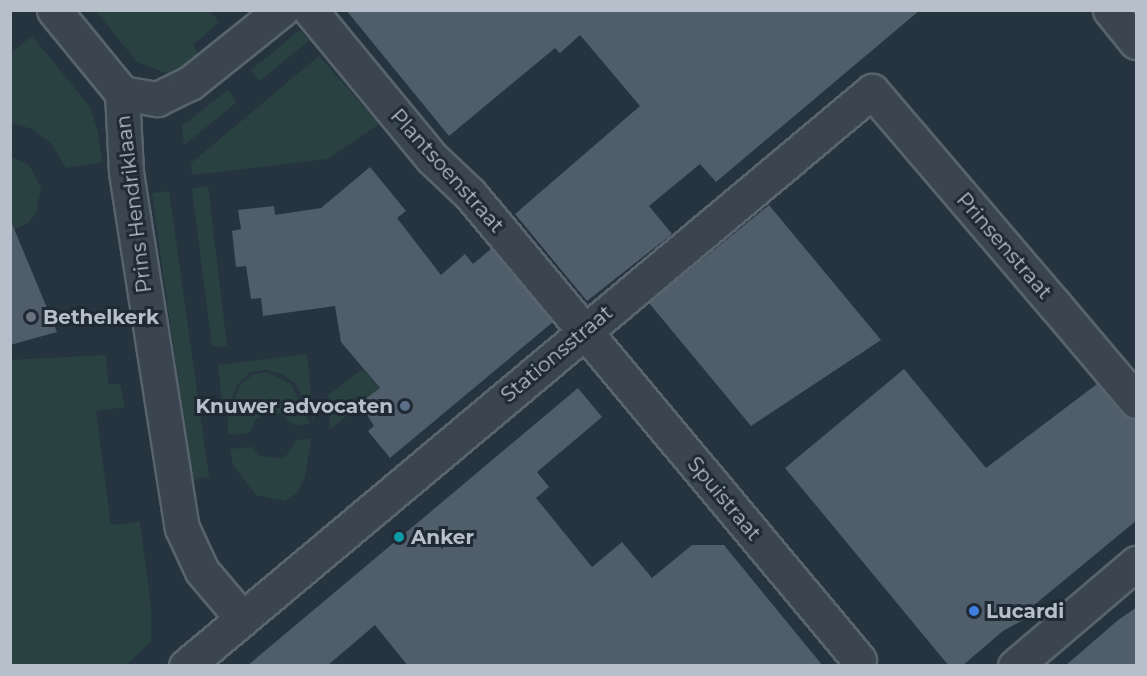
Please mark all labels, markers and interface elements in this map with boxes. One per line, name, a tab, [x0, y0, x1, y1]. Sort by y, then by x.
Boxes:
street label: Plantsoenstraat	[385, 104, 509, 238]
street label: Prins Hendriklaan	[111, 114, 157, 294]
street label: Prinsenstraat	[951, 188, 1057, 304]
street label: Stationsstraat	[496, 300, 618, 408]
place label: Bethelkerk	[43, 305, 159, 329]
marker: Bethelkerk	[24, 310, 38, 324]
place label: Knuwer advocaten	[196, 394, 393, 418]
marker: Knuwer advocaten	[398, 399, 412, 413]
street label: Spuistraat	[682, 452, 766, 546]
place label: Anker	[411, 525, 474, 549]
marker: Anker	[392, 530, 406, 544]
place label: Lucardi	[986, 599, 1064, 623]
marker: Lucardi	[967, 604, 981, 618]

